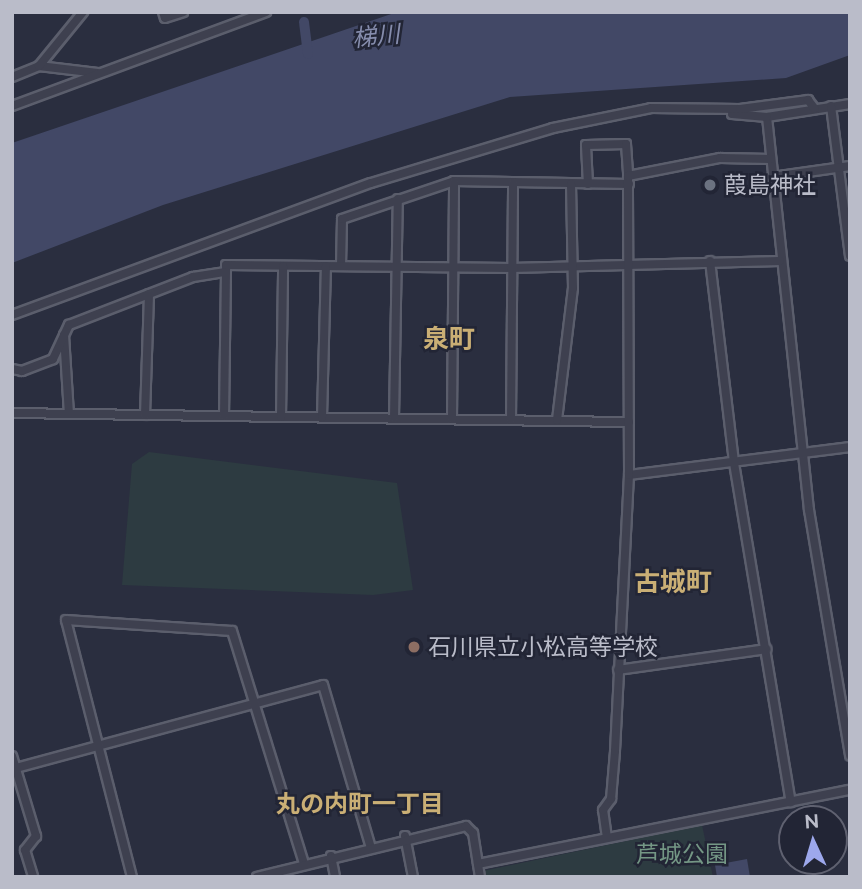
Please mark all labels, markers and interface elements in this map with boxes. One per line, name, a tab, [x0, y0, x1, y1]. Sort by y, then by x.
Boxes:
water label: 梯川	[351, 19, 401, 53]
place label: 葭島神社	[724, 171, 816, 199]
marker: 葭島神社	[702, 177, 718, 193]
district label: 泉町	[423, 324, 475, 356]
district label: 古城町	[634, 567, 712, 599]
place label: 石川県立小松高等学校	[428, 633, 658, 661]
marker: 石川県立小松高等学校	[406, 639, 422, 655]
district label: 丸の内町一丁目	[276, 790, 444, 818]
north arrow	[778, 805, 848, 875]
text: N	[804, 810, 820, 833]
park label: 芦城公園	[636, 840, 728, 868]

